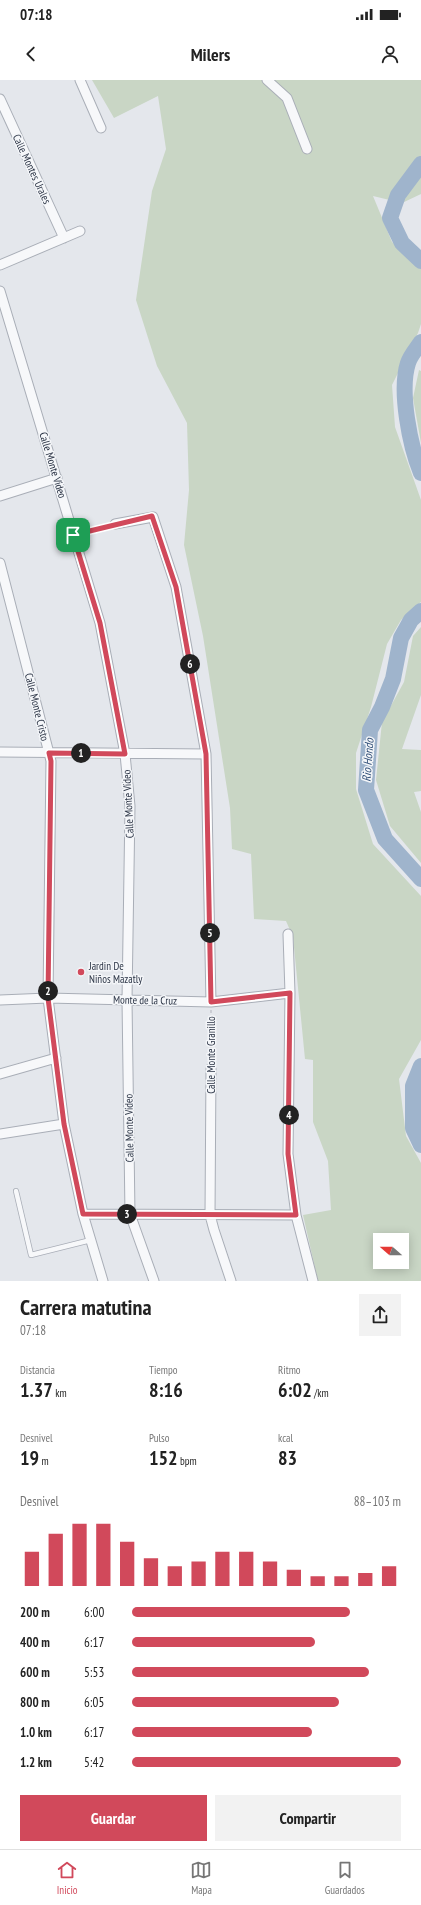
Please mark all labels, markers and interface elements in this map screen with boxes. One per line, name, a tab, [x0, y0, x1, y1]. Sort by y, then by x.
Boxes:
text: 07:18	[20, 5, 52, 24]
icon: back	[20, 43, 42, 65]
text: Milers	[191, 43, 230, 66]
icon: person	[379, 43, 401, 65]
street label: Calle Montes Urales	[10, 132, 54, 206]
street label: Calle Monte Vídeo	[36, 430, 70, 500]
pin	[56, 518, 90, 552]
icon: arrive	[62, 524, 84, 546]
pin: 6	[180, 654, 200, 674]
text: 6	[187, 657, 193, 671]
street label: Calle Monte Cristo	[22, 672, 52, 743]
water label: Rio Hondo	[359, 737, 377, 782]
pin: 1	[71, 743, 91, 763]
text: 1	[78, 746, 84, 760]
street label: Calle Monte Vídeo	[119, 769, 137, 839]
pin: 5	[200, 923, 220, 943]
text: 5	[207, 926, 213, 940]
place label: Jardin De Niños Mazatly	[88, 959, 143, 986]
marker: Jardin De Niños Mazatly	[76, 967, 86, 977]
pin: 2	[38, 981, 58, 1001]
text: 2	[45, 984, 51, 998]
street label: Monte de la Cruz	[113, 992, 177, 1008]
street label: Calle Monte Granillo	[204, 1016, 218, 1094]
street label: Calle Monte Vídeo	[121, 1093, 137, 1162]
pin: 4	[279, 1105, 299, 1125]
text: 4	[286, 1108, 292, 1122]
pin: 3	[117, 1204, 137, 1224]
text: 3	[124, 1207, 130, 1221]
north arrow	[373, 1233, 409, 1269]
map controls	[373, 1233, 409, 1269]
text: Carrera matutina	[20, 1293, 152, 1321]
button: share	[359, 1294, 401, 1336]
text: 07:18	[20, 1322, 46, 1339]
text: Distancia	[20, 1363, 55, 1377]
text: Tiempo	[149, 1363, 178, 1377]
text: Ritmo	[278, 1363, 301, 1377]
text: 1.37	[20, 1377, 53, 1403]
text: 8:16	[149, 1377, 183, 1403]
text: 6:02	[278, 1377, 312, 1403]
text: km	[53, 1386, 67, 1400]
text: /km	[312, 1386, 329, 1400]
text: Desnivel	[20, 1431, 53, 1445]
text: Pulso	[149, 1431, 169, 1445]
text: kcal	[278, 1431, 293, 1445]
text: 19	[20, 1445, 39, 1471]
text: 152	[149, 1445, 178, 1471]
text: 83	[278, 1445, 297, 1471]
text: m	[39, 1454, 49, 1468]
text: bpm	[178, 1454, 197, 1468]
text: Desnivel	[20, 1493, 59, 1510]
text: 88–103 m	[354, 1493, 401, 1510]
text: 200 m	[20, 1604, 50, 1621]
text: 6:00	[84, 1604, 104, 1621]
text: 400 m	[20, 1634, 50, 1651]
text: 6:17	[84, 1634, 104, 1651]
text: 600 m	[20, 1664, 50, 1681]
text: 5:53	[84, 1664, 104, 1681]
text: 800 m	[20, 1694, 50, 1711]
text: 6:05	[84, 1694, 104, 1711]
text: 1.0 km	[20, 1724, 52, 1741]
text: 6:17	[84, 1724, 104, 1741]
text: 1.2 km	[20, 1754, 52, 1771]
text: 5:42	[84, 1754, 104, 1771]
button: Guardar	[20, 1795, 207, 1841]
button: Compartir	[215, 1795, 401, 1841]
tab: Inicio	[56, 1859, 78, 1897]
tab: Mapa	[190, 1859, 212, 1897]
tab: Guardados	[325, 1859, 365, 1897]

